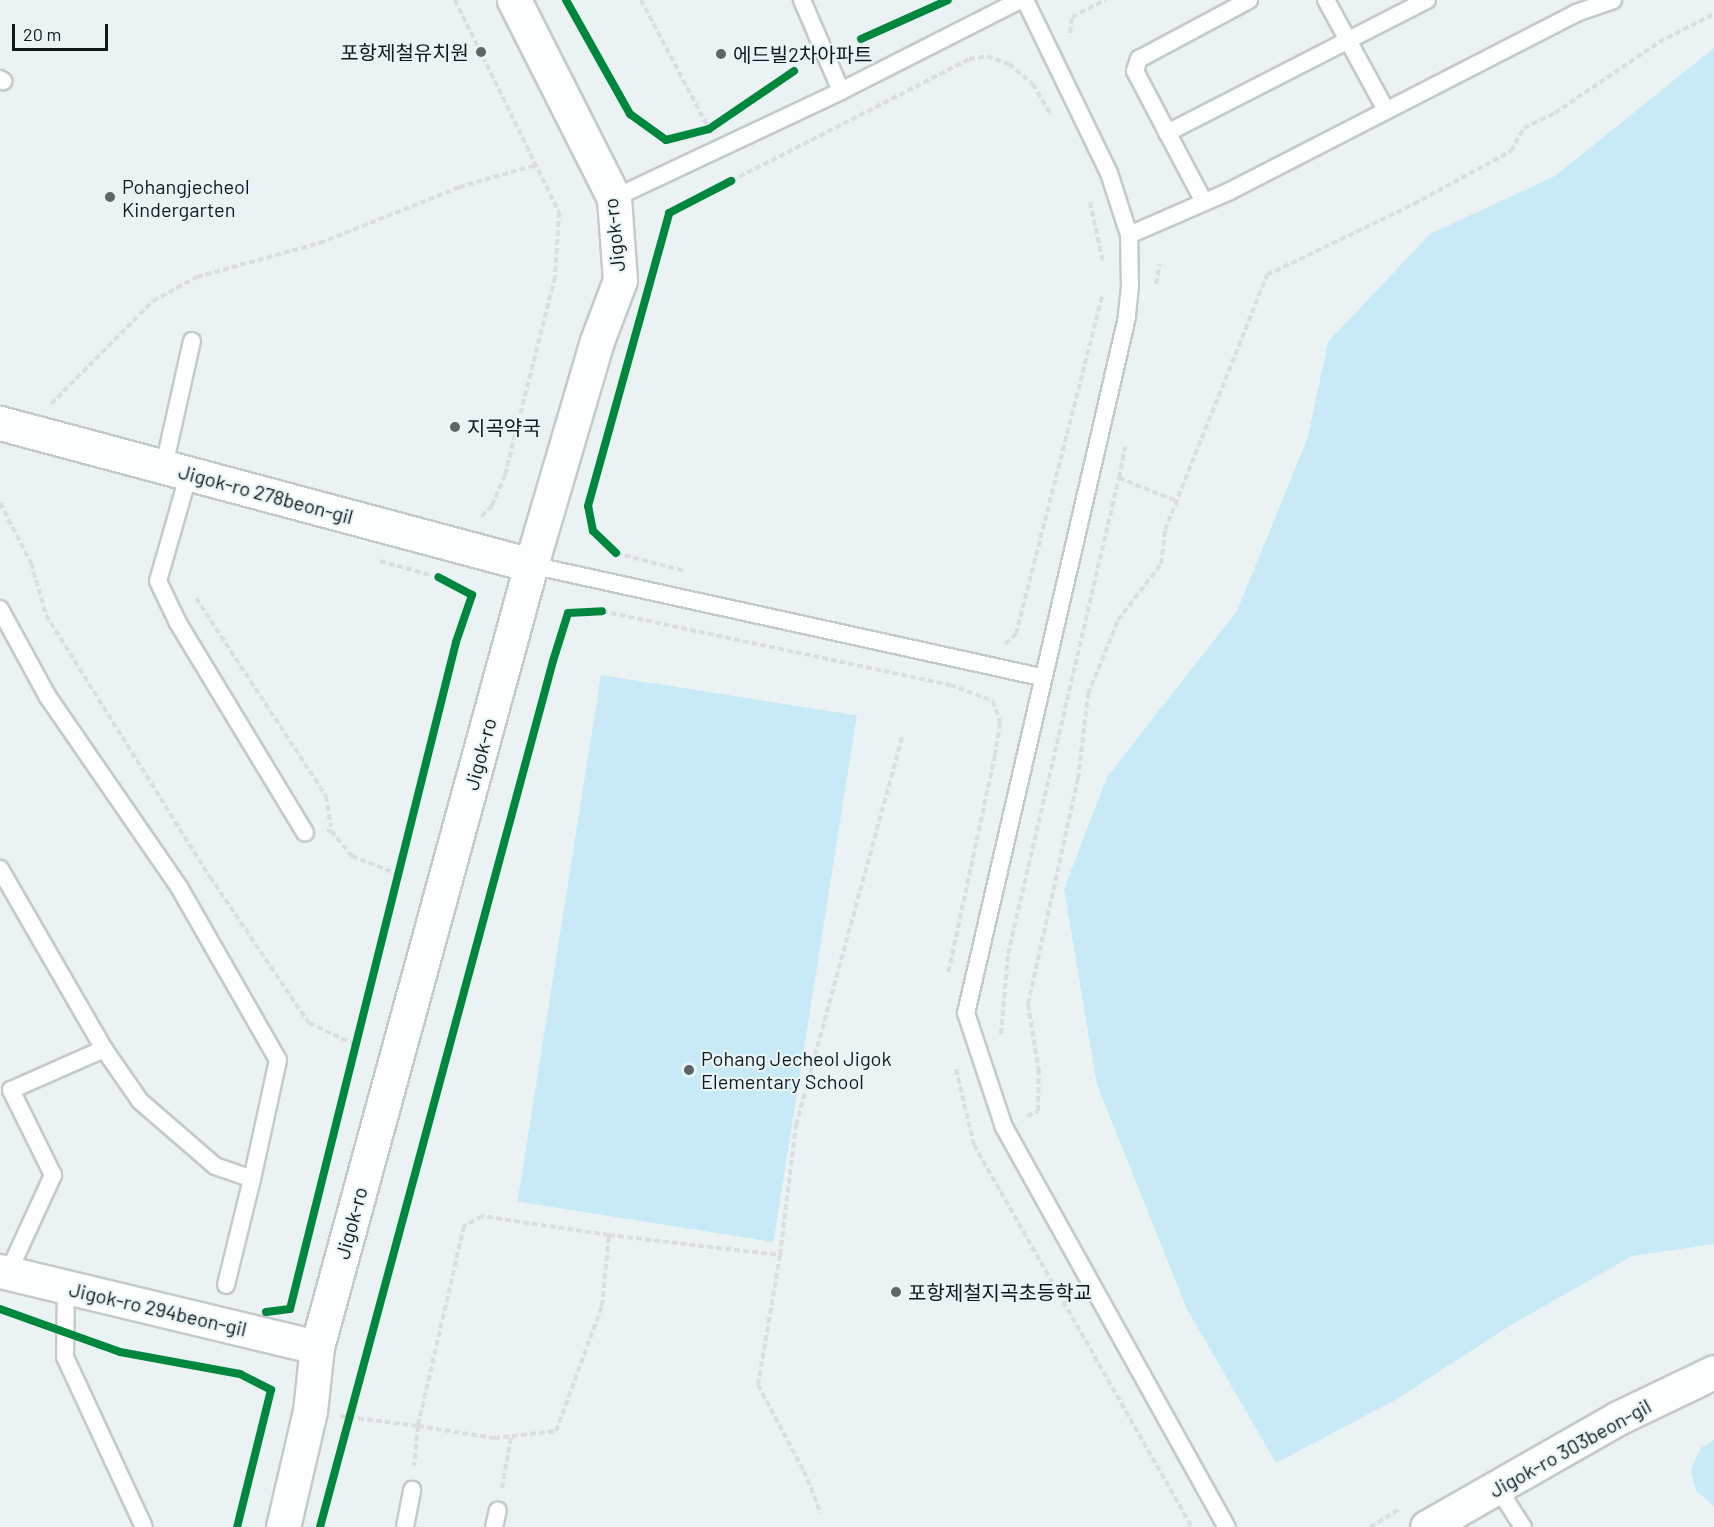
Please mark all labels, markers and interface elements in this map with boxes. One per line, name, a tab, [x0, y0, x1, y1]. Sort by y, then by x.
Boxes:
scale bar	[15, 12, 111, 50]
text: 20 m	[23, 23, 61, 45]
place label: 포항제철유치원	[340, 40, 469, 64]
place label: 에드빌2차아파트	[733, 42, 873, 66]
marker: 포항제철유치원	[474, 45, 488, 59]
marker: 에드빌2차아파트	[714, 47, 728, 61]
place label: Pohangjecheol Kindergarten	[122, 174, 250, 221]
marker: Pohangjecheol Kindergarten	[103, 190, 117, 204]
street label: Jigok-ro	[598, 197, 630, 273]
place label: 지곡약국	[467, 415, 541, 439]
marker: 지곡약국	[448, 420, 462, 434]
street label: Jigok-ro 278beon-gil	[176, 459, 356, 529]
street label: Jigok-ro	[459, 715, 501, 793]
place label: Pohang Jecheol Jigok Elementary School	[701, 1046, 892, 1093]
marker: Pohang Jecheol Jigok Elementary School	[682, 1063, 696, 1077]
street label: Jigok-ro	[330, 1184, 372, 1262]
street label: Jigok-ro 294beon-gil	[67, 1277, 249, 1341]
place label: 포항제철지곡초등학교	[908, 1280, 1092, 1304]
marker: 포항제철지곡초등학교	[889, 1285, 903, 1299]
street label: Jigok-ro 303beon-gil	[1485, 1394, 1655, 1502]

